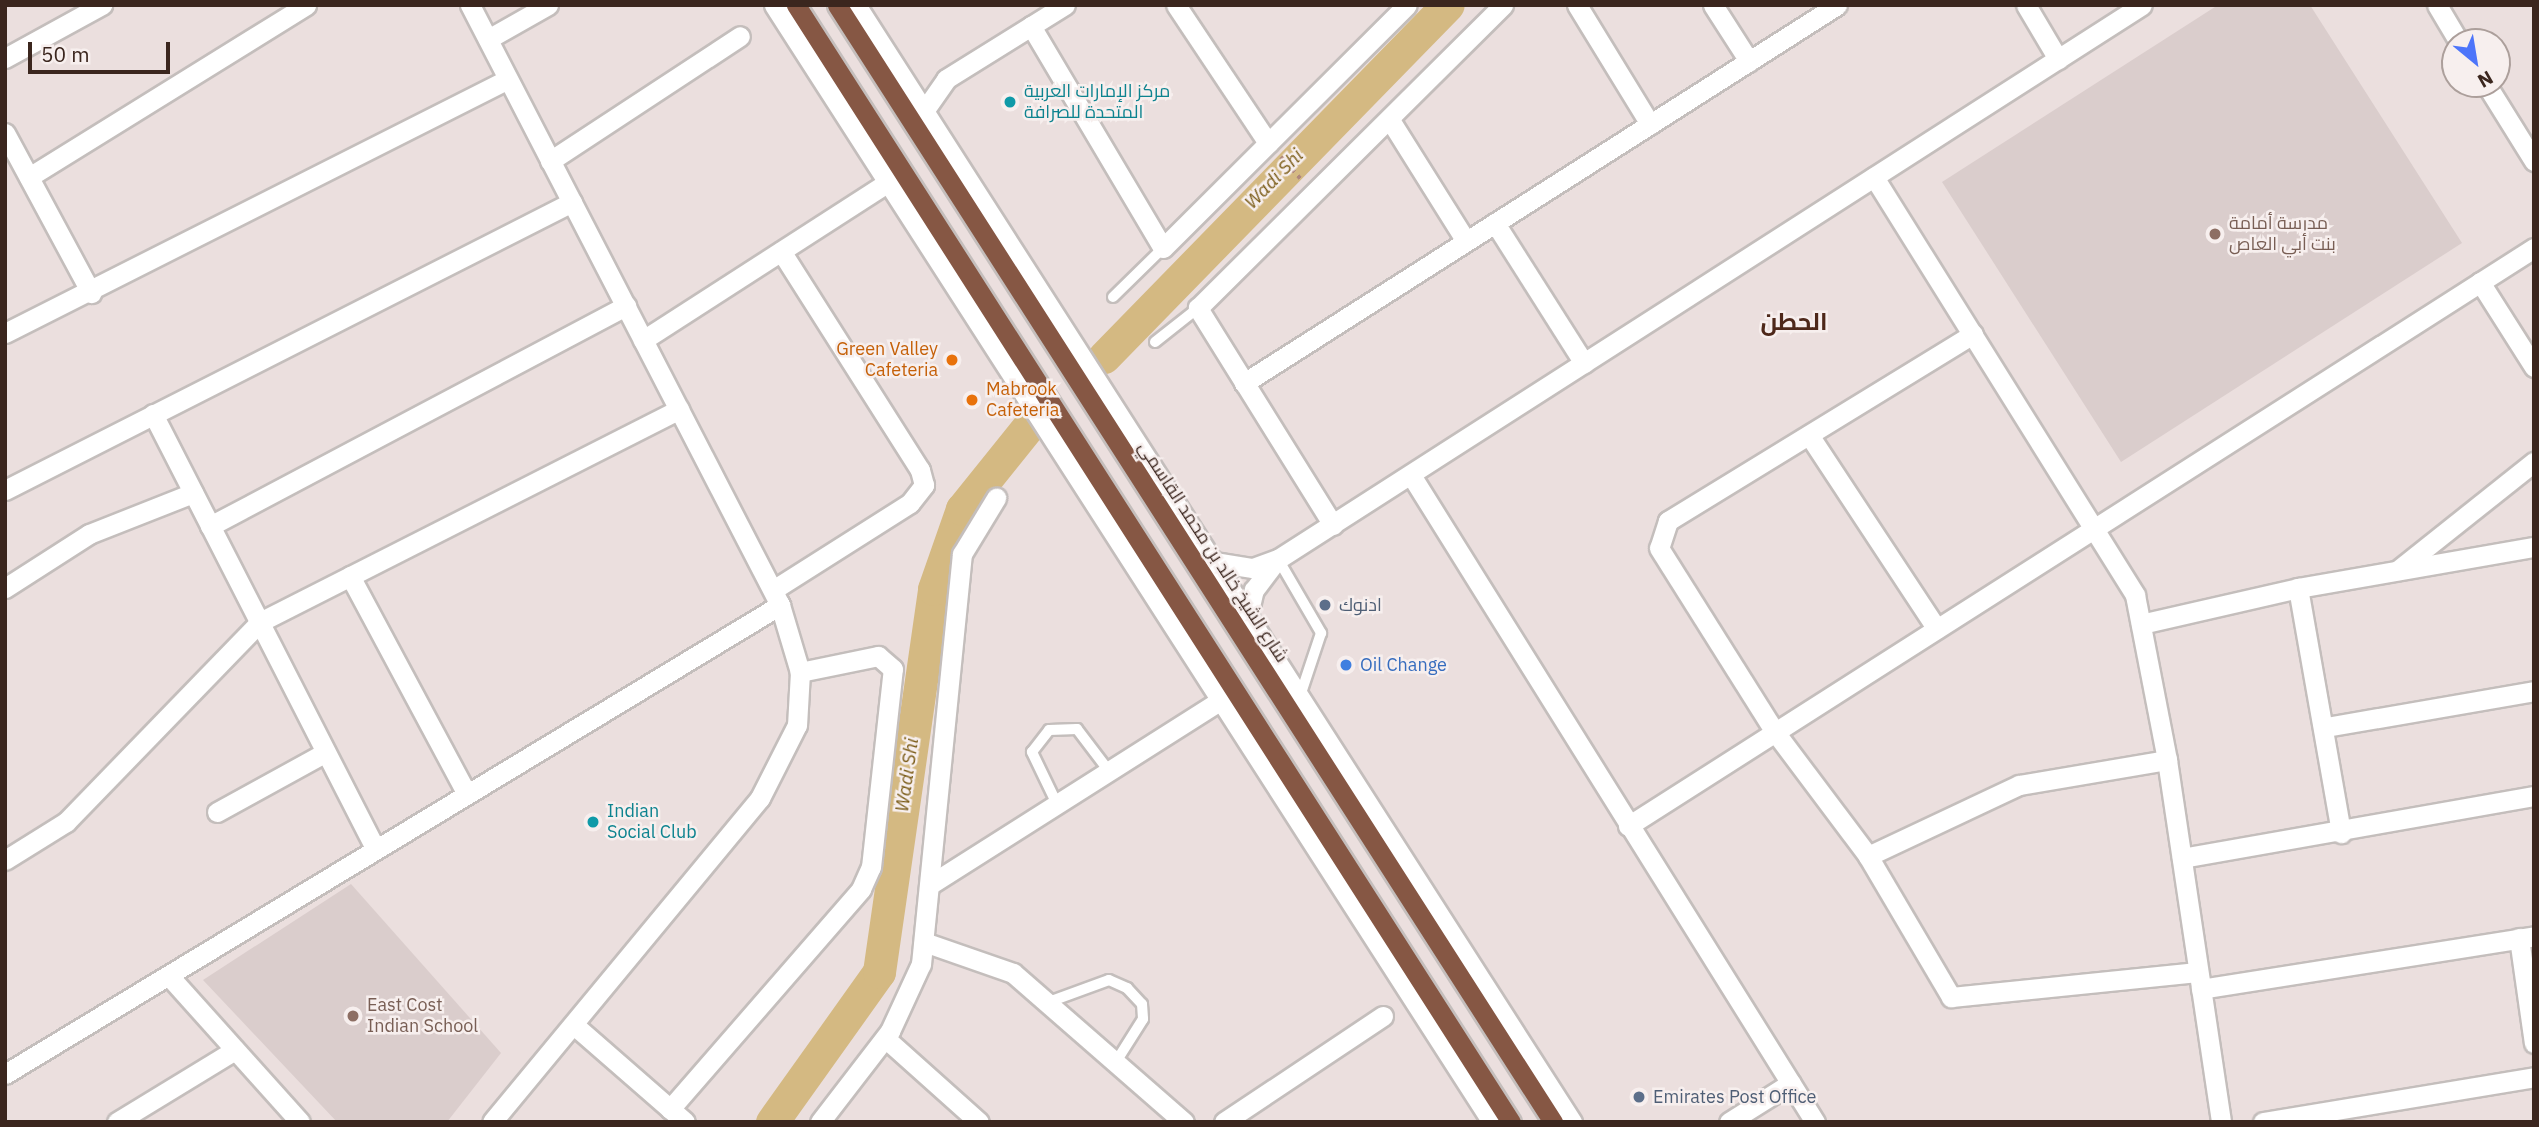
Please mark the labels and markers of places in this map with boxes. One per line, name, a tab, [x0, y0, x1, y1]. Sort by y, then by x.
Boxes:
place label: مركز الإمارات العربية المتحدة للصرافة	[1024, 81, 1170, 124]
marker: مركز الإمارات العربية المتحدة للصرافة	[1002, 94, 1018, 110]
place label: مدرسة أمامة بنت أبي العاص	[2229, 213, 2336, 256]
marker: مدرسة أمامة بنت أبي العاص	[2207, 226, 2223, 242]
place label: Green Valley Cafeteria	[836, 339, 938, 382]
marker: Green Valley Cafeteria	[944, 352, 960, 368]
place label: Mabrook Cafeteria	[986, 379, 1059, 422]
marker: Mabrook Cafeteria	[964, 392, 980, 408]
place label: ادنوك	[1339, 594, 1382, 616]
marker: ادنوك	[1317, 597, 1333, 613]
place label: Oil Change	[1360, 654, 1447, 676]
marker: Oil Change	[1338, 657, 1354, 673]
place label: Indian Social Club	[607, 801, 697, 844]
marker: Indian Social Club	[585, 814, 601, 830]
place label: East Cost Indian School	[367, 995, 478, 1038]
marker: East Cost Indian School	[345, 1008, 361, 1024]
place label: Emirates Post Office	[1653, 1086, 1816, 1108]
marker: Emirates Post Office	[1631, 1089, 1647, 1105]

